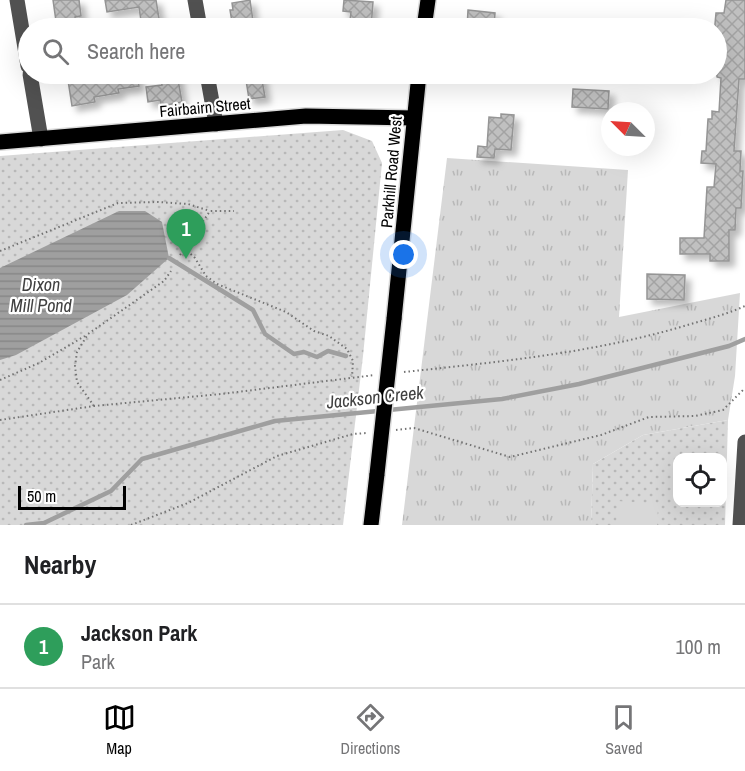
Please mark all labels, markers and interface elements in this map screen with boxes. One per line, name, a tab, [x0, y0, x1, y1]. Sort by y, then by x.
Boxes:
search box	[18, 18, 727, 84]
icon: search	[39, 35, 72, 68]
text: Search here	[87, 36, 185, 66]
street label: Fairbairn Street	[159, 92, 252, 122]
north arrow	[601, 102, 655, 156]
street label: Parkhill Road West	[375, 115, 407, 229]
pin: 1	[166, 210, 206, 259]
your location	[389, 240, 418, 269]
water label: Dixon Mill Pond	[10, 272, 73, 318]
water label: Jackson Creek	[324, 379, 425, 415]
map controls	[673, 453, 727, 507]
button: locate	[673, 453, 727, 507]
scale bar	[18, 483, 126, 510]
text: 50 m	[27, 485, 56, 507]
text: Nearby	[24, 547, 96, 582]
text: Jackson Park	[81, 618, 197, 648]
text: 1	[39, 633, 48, 660]
text: 100 m	[675, 633, 721, 660]
text: Park	[81, 648, 115, 675]
tab: Map	[103, 701, 136, 759]
tab: Directions	[341, 701, 400, 759]
tab: Saved	[605, 701, 643, 759]

